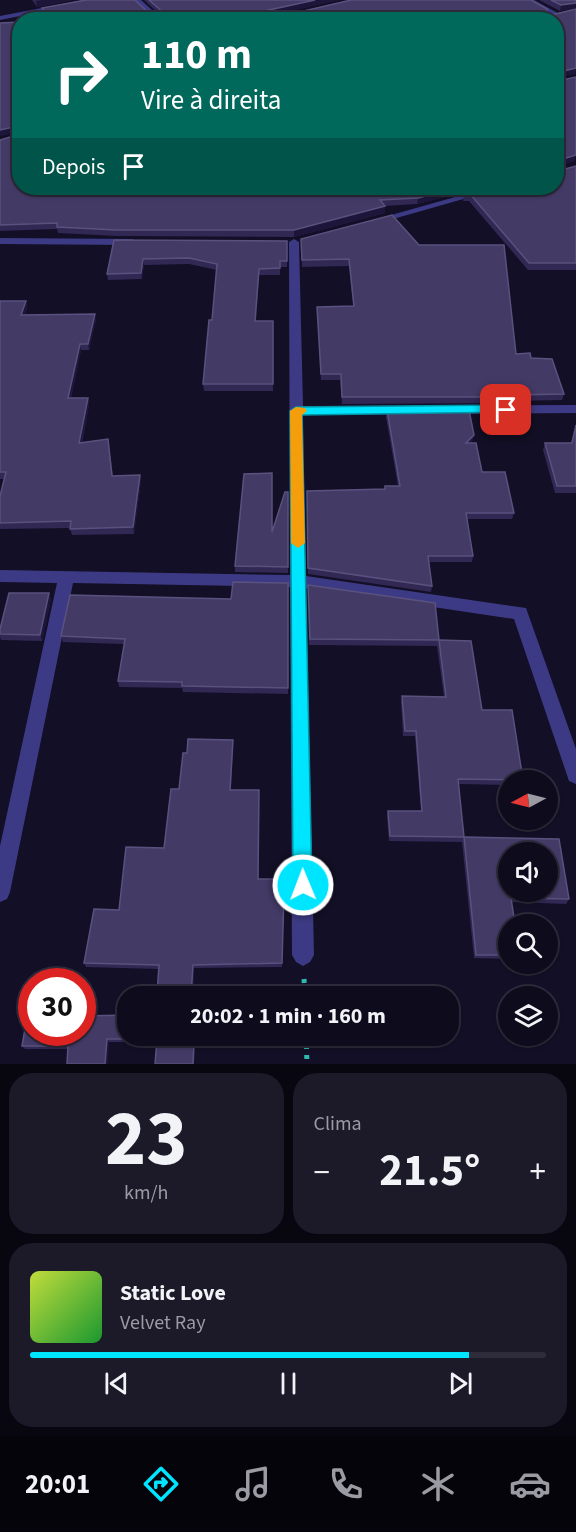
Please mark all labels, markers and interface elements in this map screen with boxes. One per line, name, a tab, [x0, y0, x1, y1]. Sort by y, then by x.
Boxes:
text: 110 m	[141, 25, 252, 85]
icon: right	[42, 36, 120, 114]
text: Vire à direita	[141, 81, 281, 120]
icon: arrive	[117, 150, 150, 183]
text: Depois	[42, 151, 105, 183]
pin	[480, 384, 531, 435]
icon: arrive	[489, 393, 522, 426]
north arrow	[498, 770, 558, 830]
map controls	[498, 770, 558, 1046]
button: sound	[498, 842, 558, 902]
position arrow	[271, 853, 335, 917]
button: search	[498, 914, 558, 974]
speed limit sign: 30	[18, 968, 96, 1046]
button: layers	[498, 986, 558, 1046]
text: 20:02 · 1 min · 160 m	[190, 1000, 386, 1032]
text: 23	[105, 1084, 187, 1195]
text: Clima	[314, 1110, 362, 1138]
text: 21.5°	[379, 1139, 480, 1203]
text: −	[314, 1149, 330, 1196]
text: +	[530, 1149, 546, 1196]
text: km/h	[124, 1179, 168, 1207]
text: Static Love	[120, 1277, 226, 1309]
text: Velvet Ray	[120, 1309, 206, 1337]
icon: previous	[100, 1367, 133, 1400]
icon: pause	[272, 1367, 305, 1400]
icon: next	[444, 1367, 477, 1400]
icon: directions	[140, 1463, 182, 1505]
icon: music	[232, 1463, 274, 1505]
icon: phone	[325, 1463, 367, 1505]
icon: climate	[417, 1463, 459, 1505]
icon: car	[509, 1463, 551, 1505]
text: 20:01	[25, 1465, 90, 1504]

